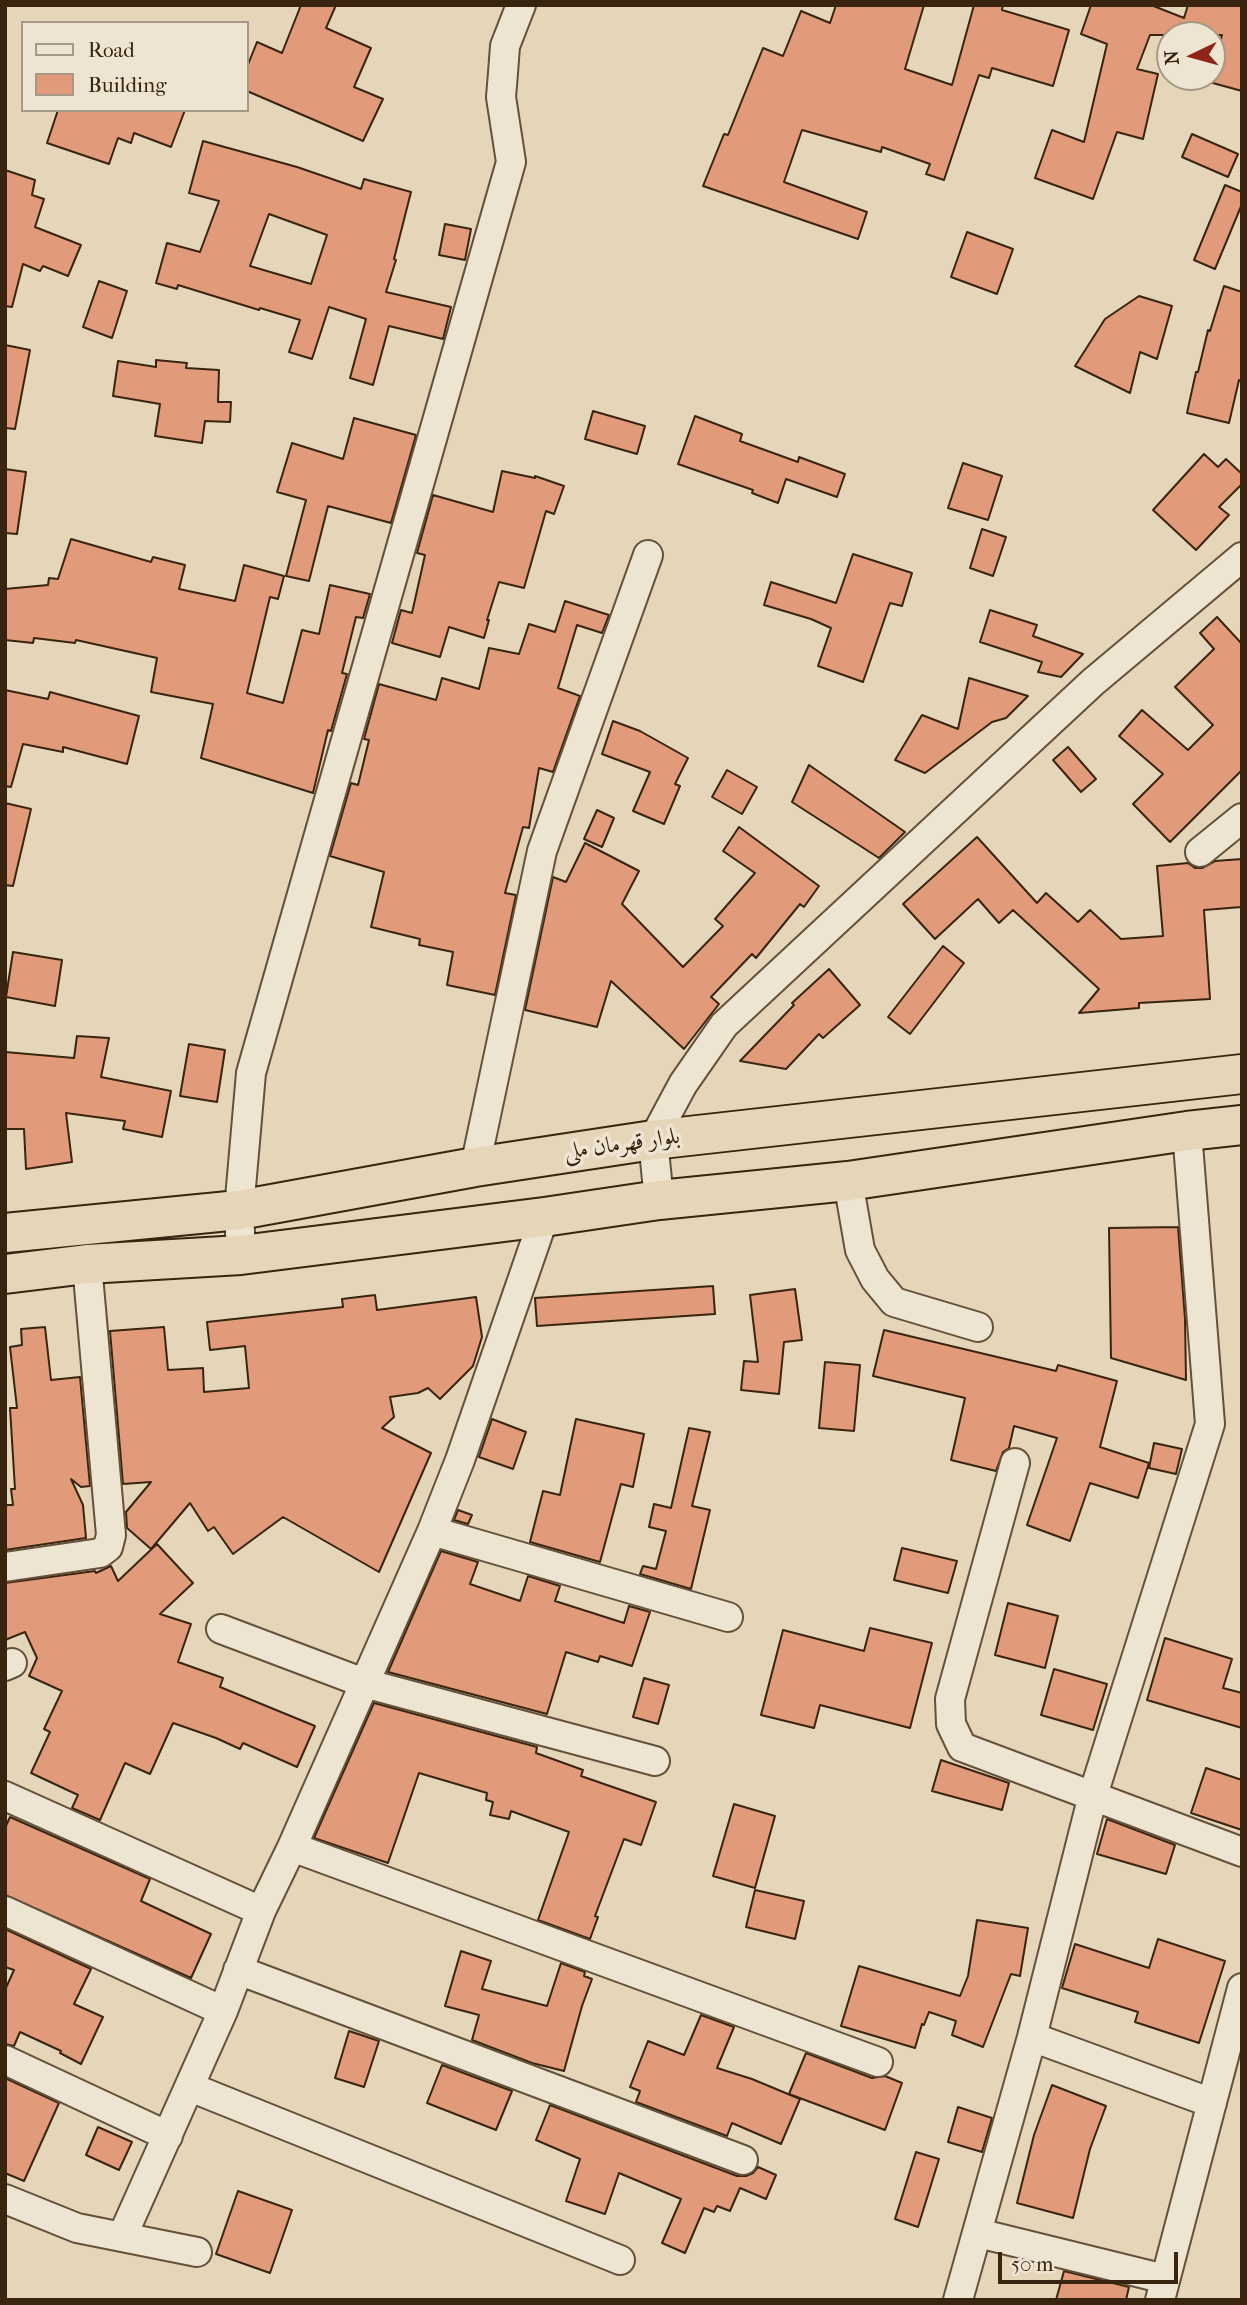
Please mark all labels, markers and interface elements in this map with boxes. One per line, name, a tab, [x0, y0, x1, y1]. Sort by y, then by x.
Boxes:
legend	[21, 21, 248, 112]
north arrow	[1156, 21, 1226, 91]
text: Road	[88, 38, 135, 62]
text: N	[1160, 50, 1184, 66]
text: Building	[88, 73, 166, 97]
street label: بلوار قهرمان ملی	[562, 1123, 682, 1167]
scale bar	[1002, 2238, 1182, 2282]
text: 50 m	[1011, 2252, 1054, 2276]

